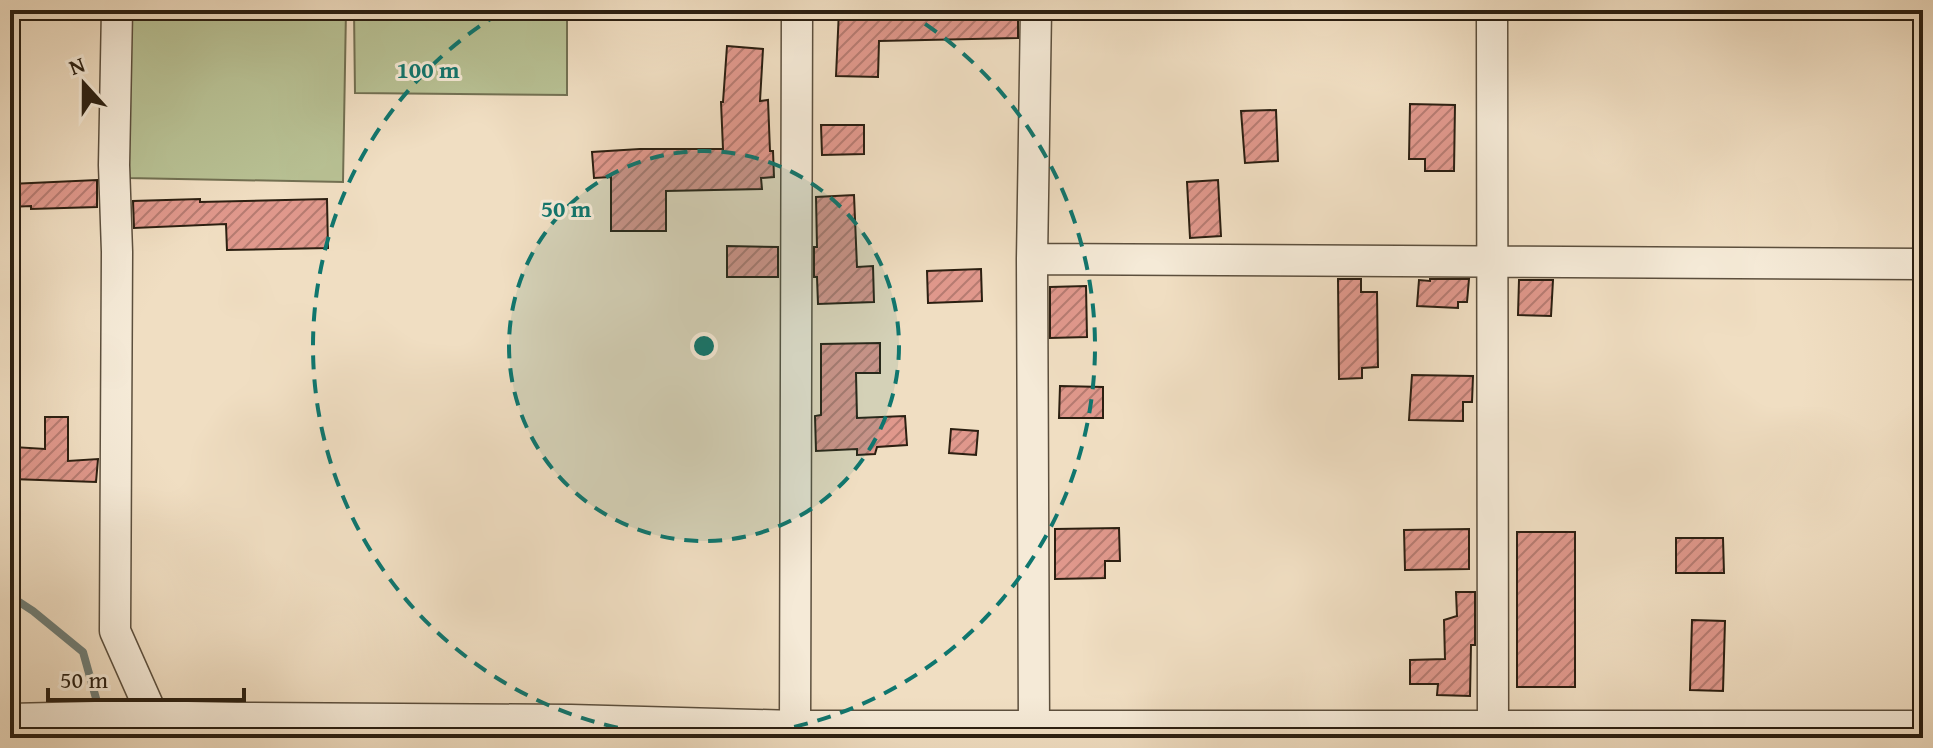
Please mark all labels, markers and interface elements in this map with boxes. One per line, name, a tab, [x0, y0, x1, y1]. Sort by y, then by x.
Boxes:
north arrow	[44, 44, 124, 124]
text: N	[64, 48, 90, 83]
text: 100 m	[396, 52, 460, 87]
text: 50 m	[541, 191, 592, 226]
centre of rings	[690, 332, 718, 360]
scale bar	[48, 652, 244, 702]
text: 50 m	[60, 662, 108, 697]

